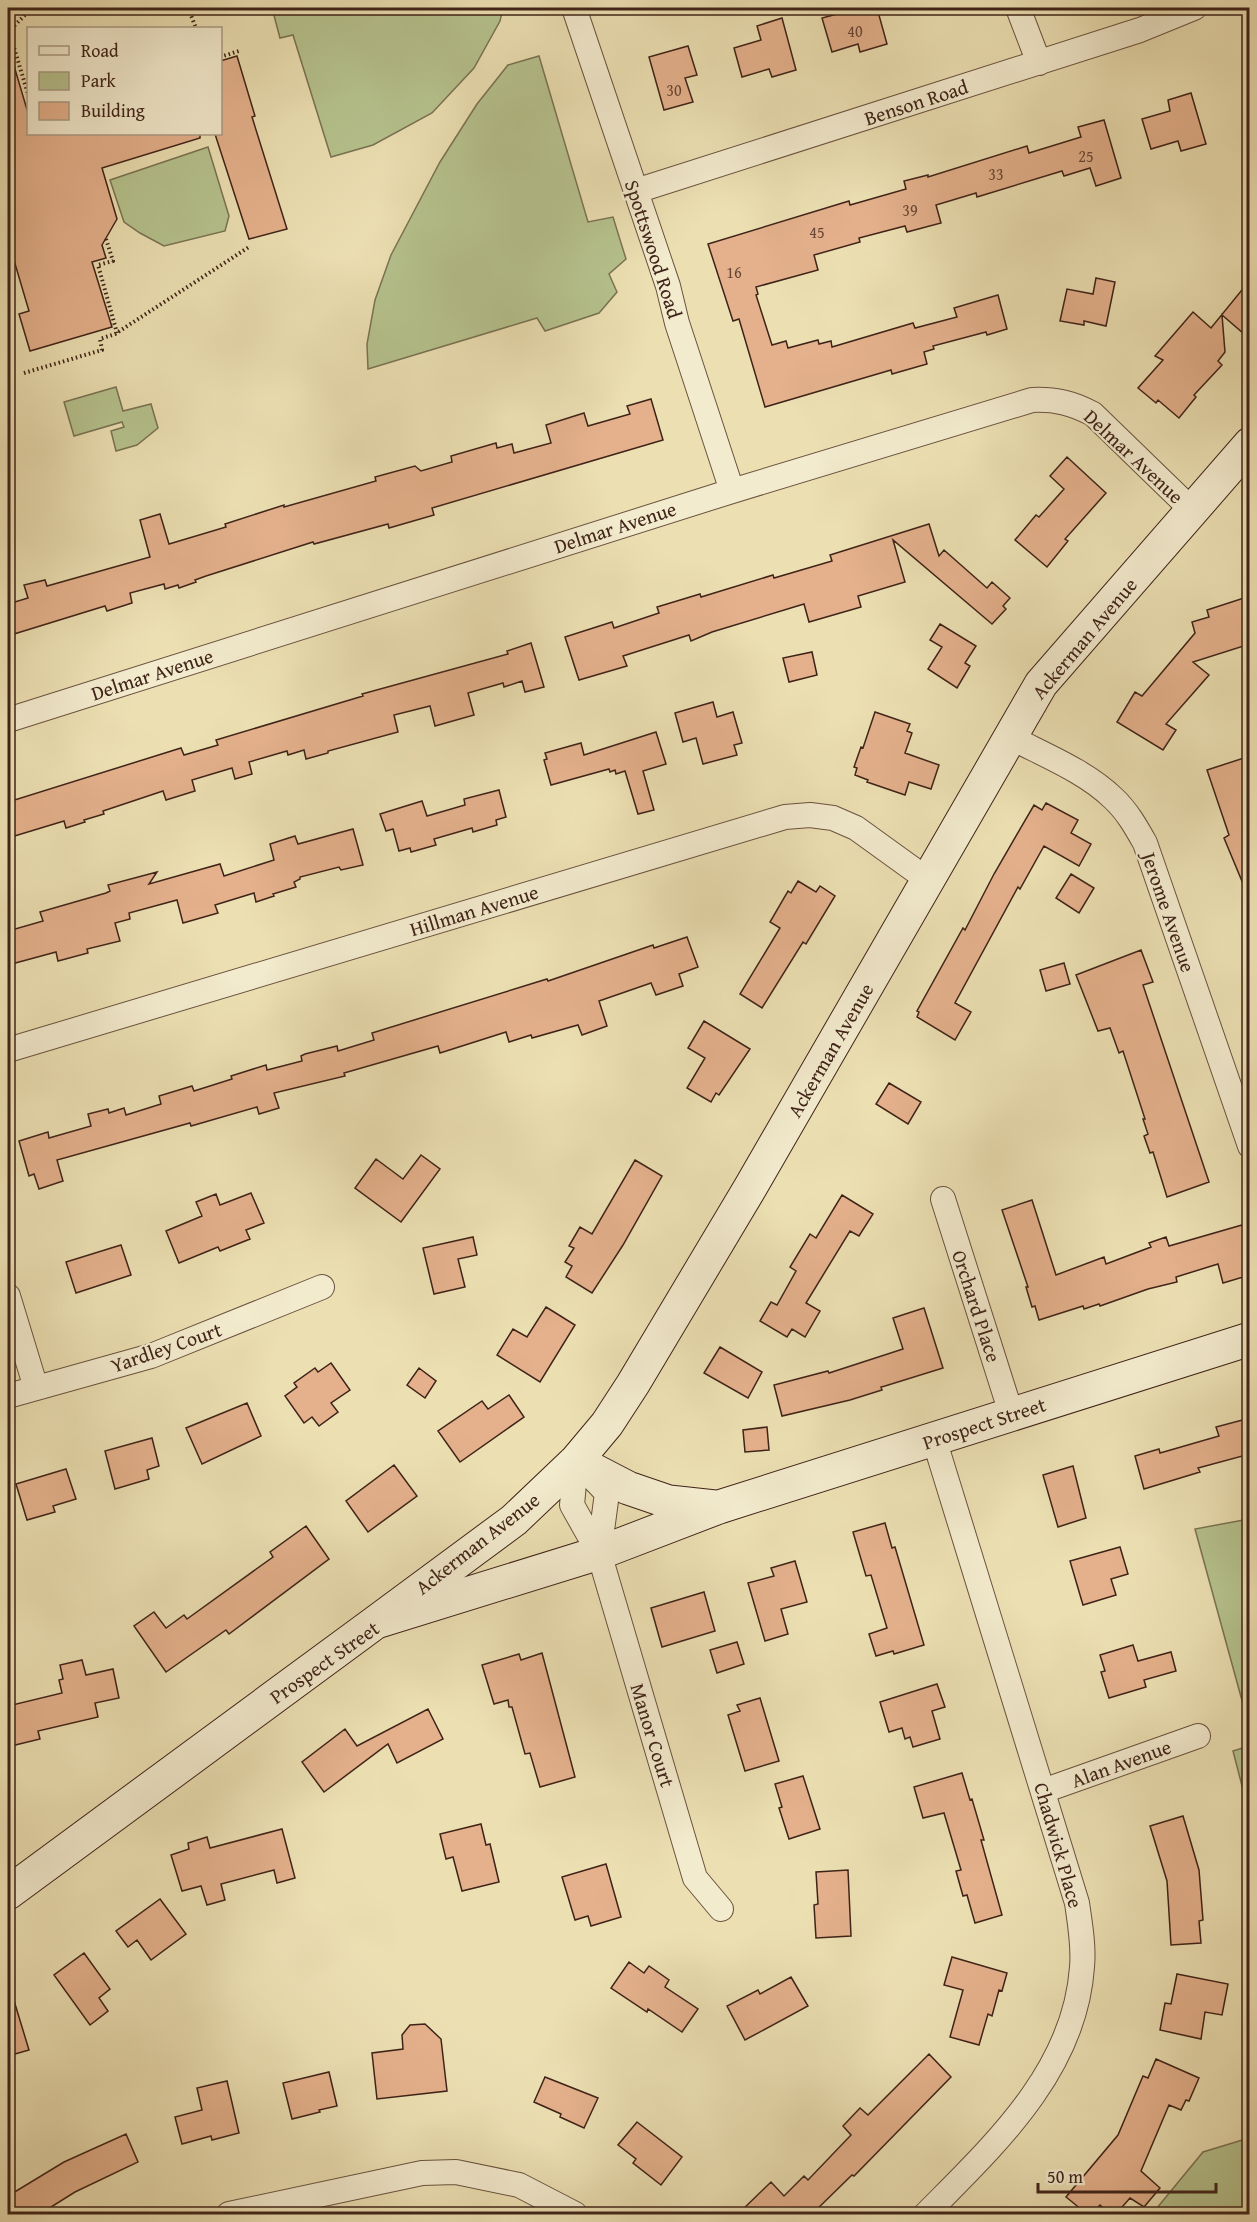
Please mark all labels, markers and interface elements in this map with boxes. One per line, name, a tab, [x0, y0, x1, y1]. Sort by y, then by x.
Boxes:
house number: 40	[847, 19, 863, 43]
legend	[27, 27, 222, 135]
text: Road	[81, 37, 119, 64]
text: Park	[81, 67, 117, 94]
street label: Benson Road	[860, 71, 972, 132]
house number: 30	[666, 78, 682, 102]
text: Building	[81, 97, 145, 124]
house number: 25	[1078, 144, 1094, 168]
house number: 33	[988, 162, 1004, 186]
street label: Spottswood Road	[618, 176, 690, 322]
house number: 39	[902, 198, 918, 222]
house number: 45	[809, 220, 825, 244]
house number: 16	[726, 260, 742, 284]
street label: Delmar Avenue	[1078, 402, 1190, 510]
street label: Delmar Avenue	[550, 494, 680, 560]
street label: Ackerman Avenue	[1024, 571, 1144, 705]
street label: Delmar Avenue	[87, 641, 217, 707]
street label: Jerome Avenue	[1134, 845, 1203, 976]
street label: Hillman Avenue	[406, 877, 542, 943]
street label: Ackerman Avenue	[780, 977, 880, 1123]
street label: Orchard Place	[945, 1246, 1009, 1366]
street label: Yardley Court	[107, 1314, 225, 1380]
street label: Prospect Street	[919, 1389, 1049, 1457]
street label: Ackerman Avenue	[409, 1485, 545, 1601]
street label: Prospect Street	[263, 1613, 385, 1711]
street label: Manor Court	[623, 1680, 683, 1790]
street label: Alan Avenue	[1067, 1732, 1175, 1794]
street label: Chadwick Place	[1027, 1779, 1091, 1911]
scale bar	[1038, 2156, 1216, 2194]
text: 50 m	[1047, 2163, 1083, 2190]

